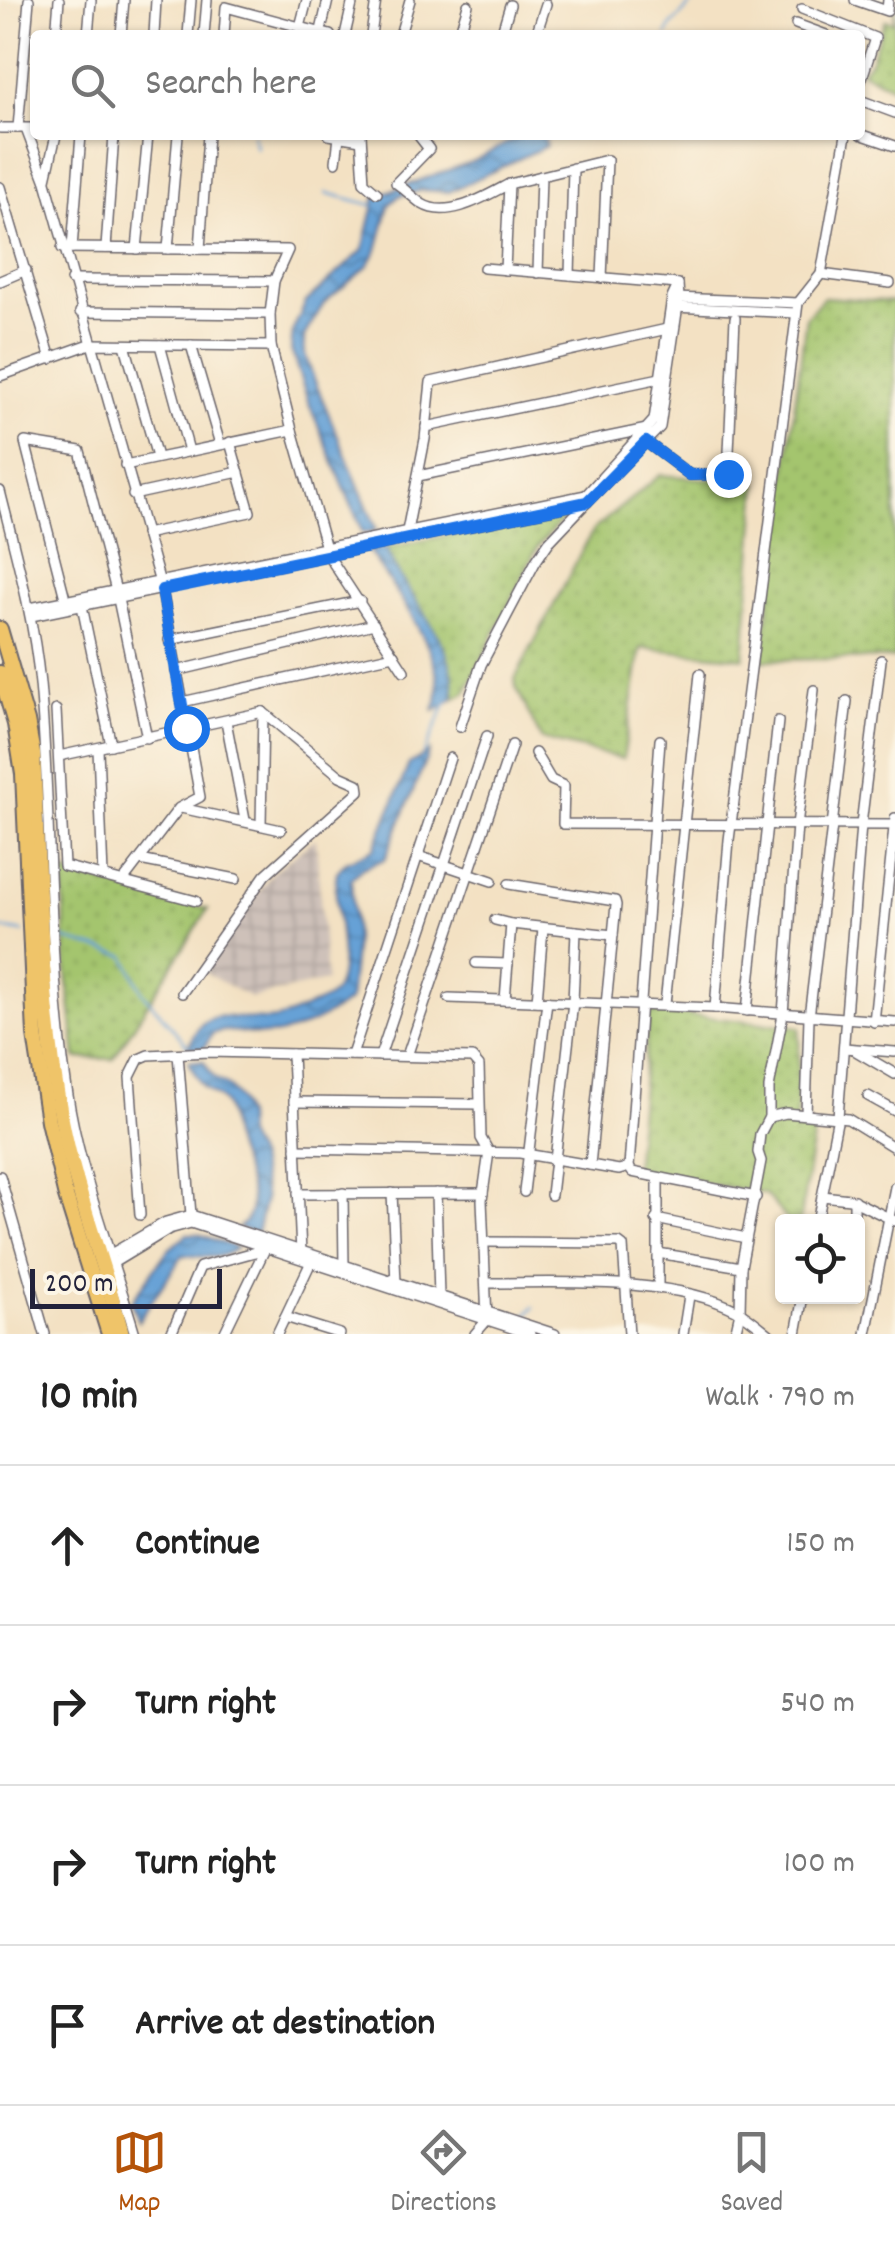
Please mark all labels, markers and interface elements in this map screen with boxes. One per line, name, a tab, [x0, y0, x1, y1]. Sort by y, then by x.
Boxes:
search box	[30, 30, 865, 140]
icon: search	[65, 58, 120, 113]
text: Search here	[145, 58, 317, 113]
route end	[706, 452, 752, 498]
route start	[164, 706, 210, 752]
map controls	[775, 1214, 865, 1304]
button: locate	[775, 1214, 865, 1304]
scale bar	[30, 1264, 222, 1308]
text: 200 m	[45, 1266, 113, 1306]
text: 10 min	[40, 1369, 138, 1429]
text: Walk · 790 m	[705, 1376, 855, 1422]
icon: ahead	[40, 1518, 95, 1573]
text: Continue	[135, 1518, 260, 1573]
text: 150 m	[786, 1522, 855, 1568]
icon: right	[40, 1678, 95, 1733]
text: Turn right	[135, 1678, 276, 1733]
text: 540 m	[780, 1682, 855, 1728]
icon: right	[40, 1838, 95, 1893]
text: Turn right	[135, 1838, 276, 1893]
text: 100 m	[784, 1842, 855, 1888]
icon: arrive	[40, 1998, 95, 2053]
text: Arrive at destination	[135, 1998, 435, 2053]
tab: Map	[112, 2125, 167, 2225]
tab: Directions	[391, 2125, 497, 2225]
tab: Saved	[721, 2125, 783, 2225]

